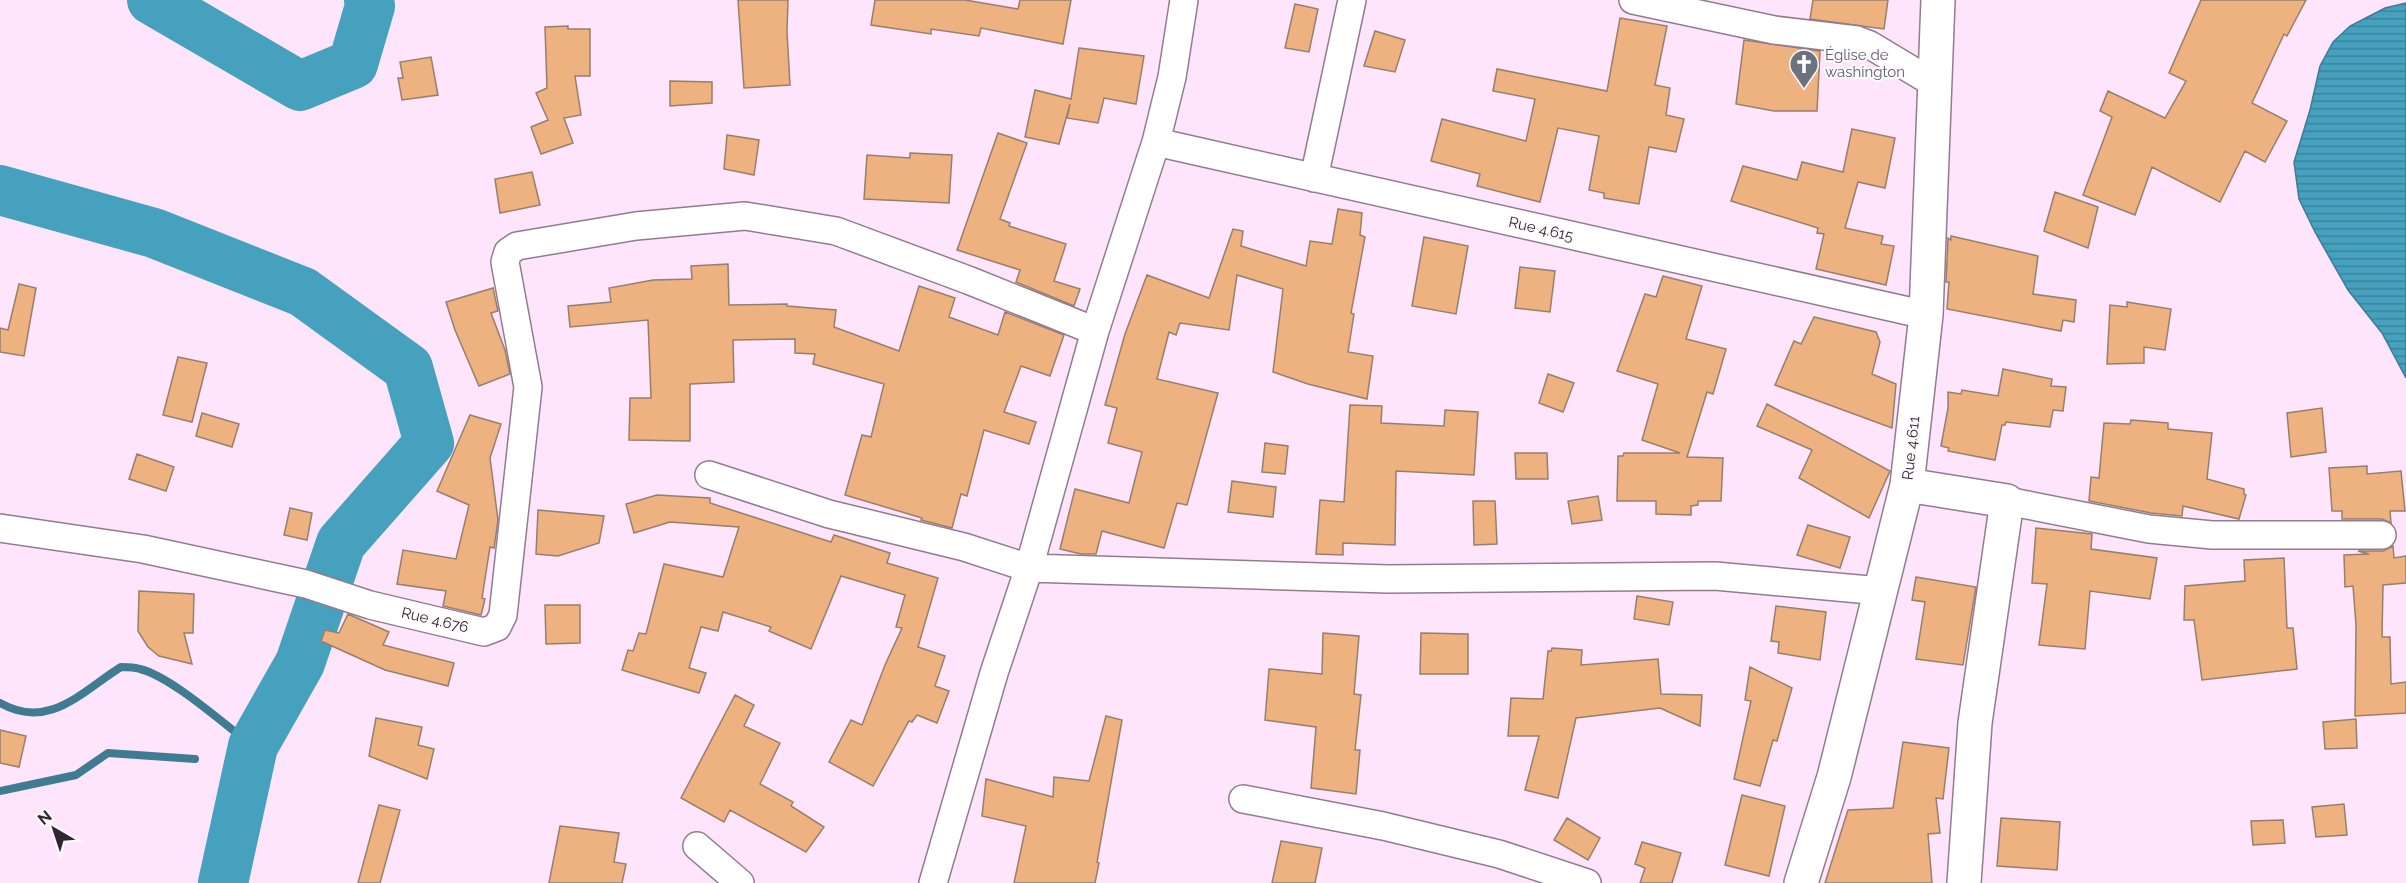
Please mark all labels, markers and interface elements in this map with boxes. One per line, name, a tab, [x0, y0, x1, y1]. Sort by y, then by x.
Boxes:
place label: Église de washington	[1825, 46, 1905, 81]
church icon: Église de washington	[1788, 48, 1820, 90]
street label: Rue 4.615	[1507, 213, 1575, 245]
street label: Rue 4.611	[1899, 415, 1923, 481]
street label: Rue 4.676	[400, 604, 470, 636]
north arrow	[24, 799, 84, 859]
text: N	[34, 807, 56, 829]

